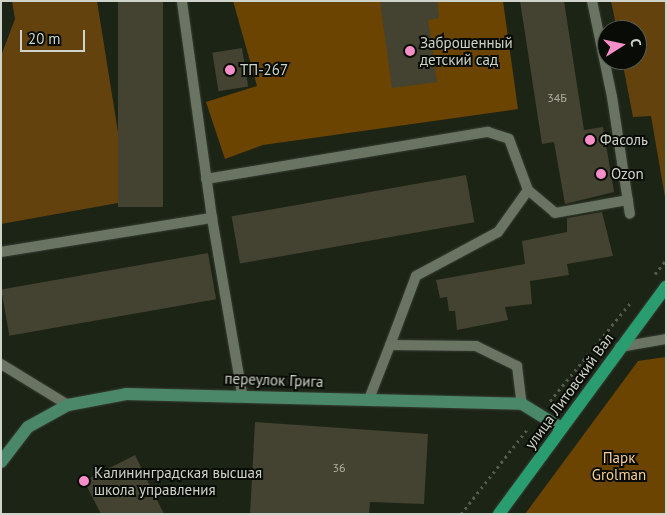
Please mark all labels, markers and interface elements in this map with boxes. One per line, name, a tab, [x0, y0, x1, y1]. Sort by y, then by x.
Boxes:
scale bar	[22, 20, 88, 52]
north arrow	[597, 20, 647, 70]
text: 20 m	[28, 29, 61, 48]
place label: Заброшенный детский сад	[420, 33, 513, 68]
text: С	[626, 37, 645, 48]
marker: Заброшенный детский сад	[404, 45, 416, 57]
place label: ТП-267	[240, 61, 288, 79]
marker: ТП-267	[224, 64, 236, 76]
house number: 34Б	[547, 91, 567, 105]
place label: Фасоль	[600, 131, 648, 149]
marker: Фасоль	[584, 134, 596, 146]
place label: Ozon	[611, 165, 644, 183]
marker: Ozon	[595, 168, 607, 180]
street label: улица Литовский Вал	[521, 329, 617, 453]
street label: переулок Грига	[224, 369, 324, 391]
park label: Парк Grolman	[592, 448, 646, 483]
house number: 36	[332, 461, 346, 475]
place label: Калининградская высшая школа управления	[94, 463, 262, 498]
marker: Калининградская высшая школа управления	[78, 475, 90, 487]

